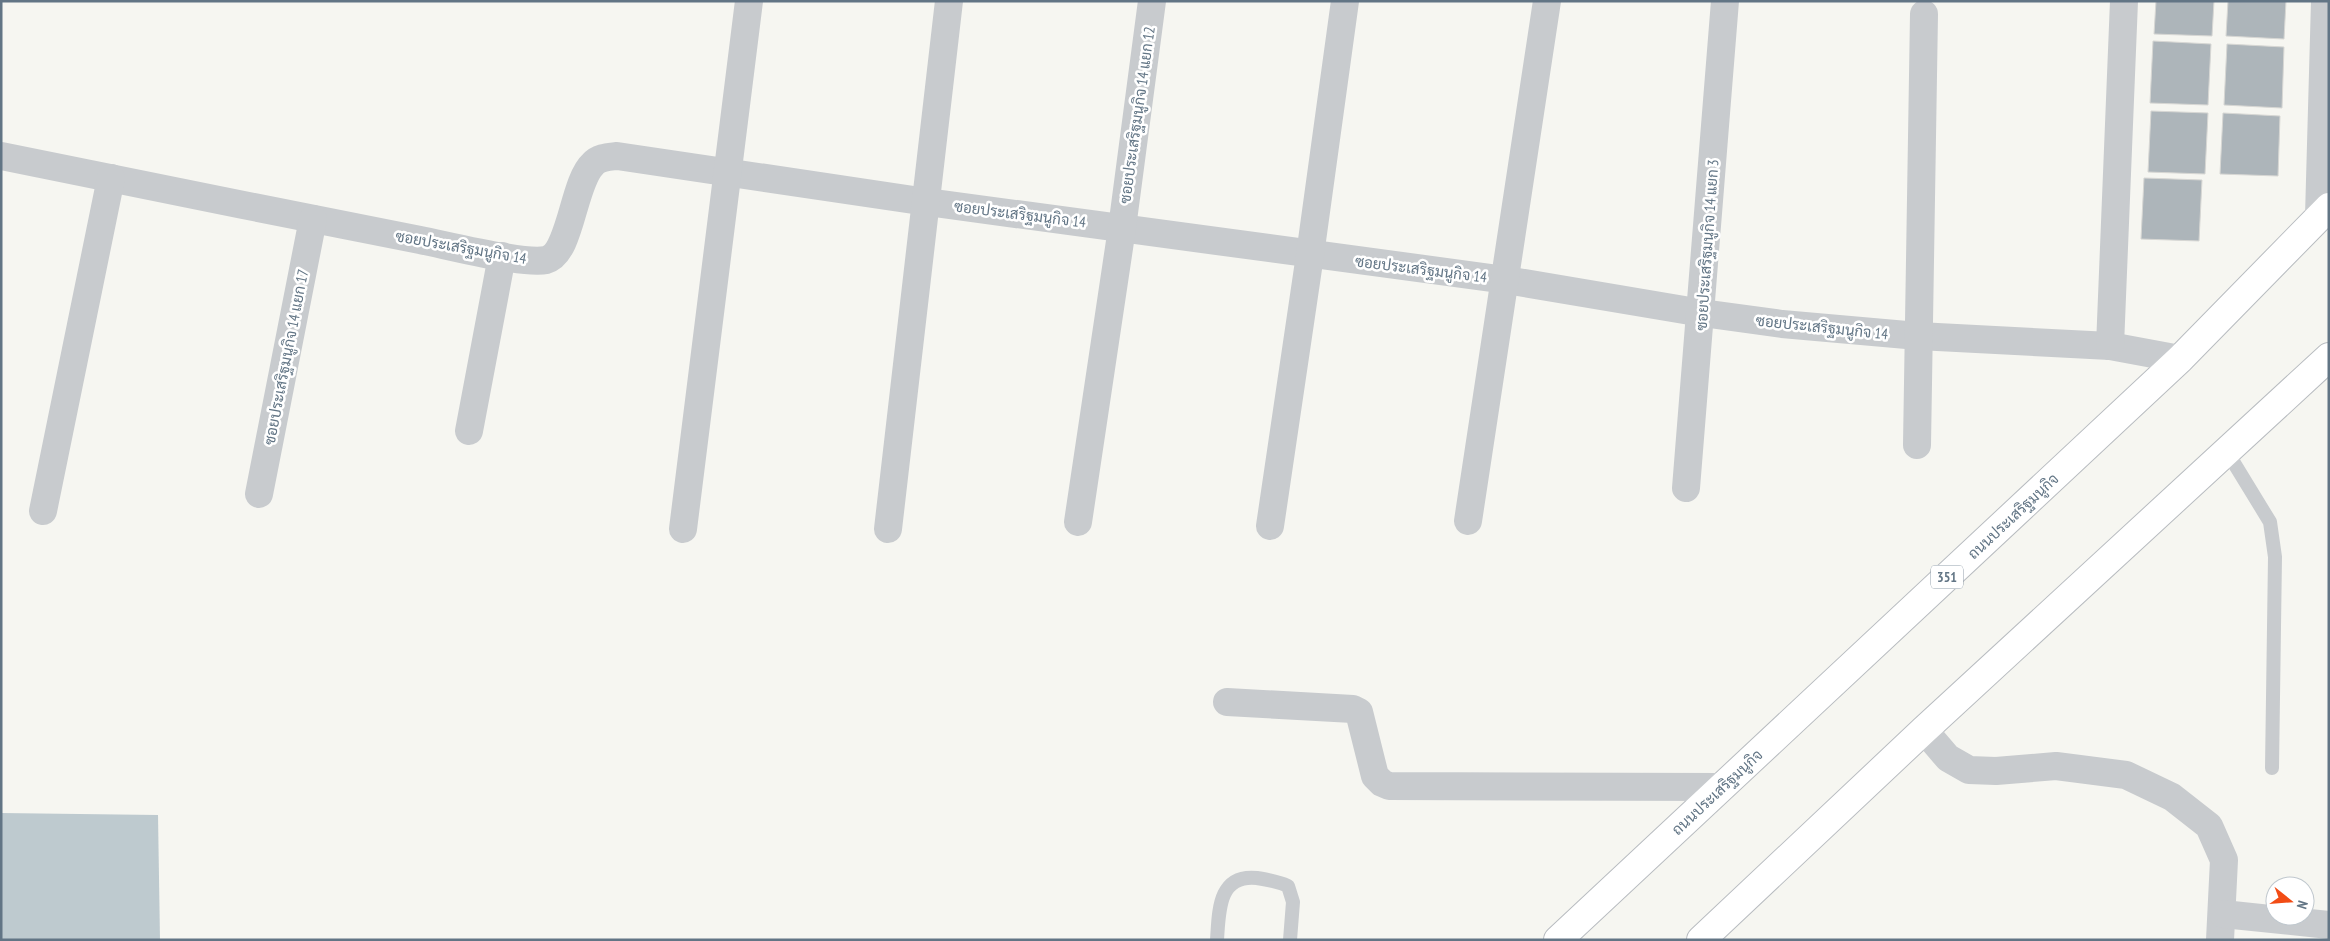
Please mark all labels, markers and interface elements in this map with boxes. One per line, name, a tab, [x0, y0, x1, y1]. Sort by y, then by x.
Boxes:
street label: ซอยประเสริฐมนูกิจ 14 แยก 12	[1115, 25, 1160, 205]
street label: ซอยประเสริฐมนูกิจ 14 แยก 3	[1692, 159, 1723, 331]
street label: ซอยประเสริฐมนูกิจ 14	[953, 196, 1087, 233]
street label: ซอยประเสริฐมนูกิจ 14	[394, 226, 528, 269]
street label: ซอยประเสริฐมนูกิจ 14	[1354, 251, 1488, 288]
street label: ซอยประเสริฐมนูกิจ 14 แยก 17	[260, 268, 313, 447]
street label: ซอยประเสริฐมนูกิจ 14	[1755, 311, 1889, 344]
street label: ถนนประเสริฐมนูกิจ	[1964, 469, 2063, 564]
road number: 351	[1931, 566, 1963, 588]
street label: ถนนประเสริฐมนูกิจ	[1668, 745, 1767, 840]
north arrow	[2265, 876, 2315, 926]
text: N	[2293, 899, 2312, 911]

